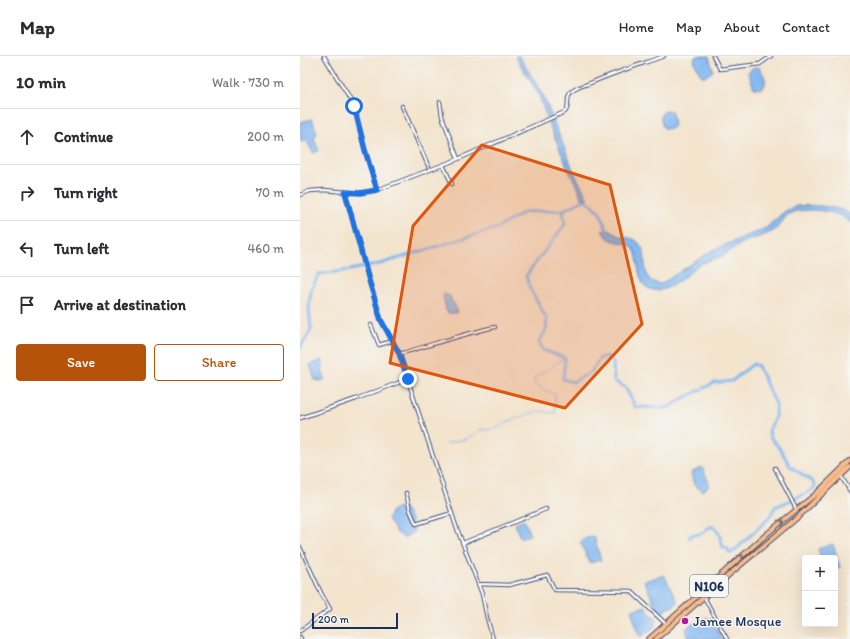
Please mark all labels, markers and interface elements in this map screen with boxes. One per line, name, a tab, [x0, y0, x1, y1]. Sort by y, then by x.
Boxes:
text: Map	[20, 16, 55, 39]
text: Home	[619, 19, 654, 36]
text: Map	[676, 19, 702, 36]
text: About	[724, 19, 760, 36]
text: Contact	[782, 19, 830, 36]
text: 10 min	[16, 72, 66, 92]
text: Walk · 730 m	[212, 75, 284, 90]
route start	[345, 97, 363, 115]
icon: ahead	[16, 126, 38, 148]
text: Continue	[54, 128, 113, 146]
text: 200 m	[247, 129, 284, 144]
icon: right	[16, 182, 38, 204]
text: Turn right	[54, 184, 118, 202]
text: 70 m	[256, 185, 284, 200]
icon: left	[16, 238, 38, 260]
text: Turn left	[54, 240, 109, 258]
text: 460 m	[247, 241, 284, 256]
icon: arrive	[16, 294, 38, 316]
text: Arrive at destination	[54, 296, 186, 314]
button: Save	[16, 344, 146, 381]
button: Share	[154, 344, 284, 381]
route end	[399, 370, 417, 388]
one-way arrow	[776, 519, 784, 526]
one-way arrow	[736, 554, 744, 562]
map controls	[802, 555, 838, 627]
button: +	[802, 555, 838, 591]
road number: N106	[690, 575, 728, 597]
button: −	[802, 591, 838, 627]
scale bar	[312, 611, 398, 630]
text: 200 m	[318, 613, 349, 626]
place label: Jamee Mosque	[693, 613, 782, 630]
marker: Jamee Mosque	[680, 616, 690, 626]

